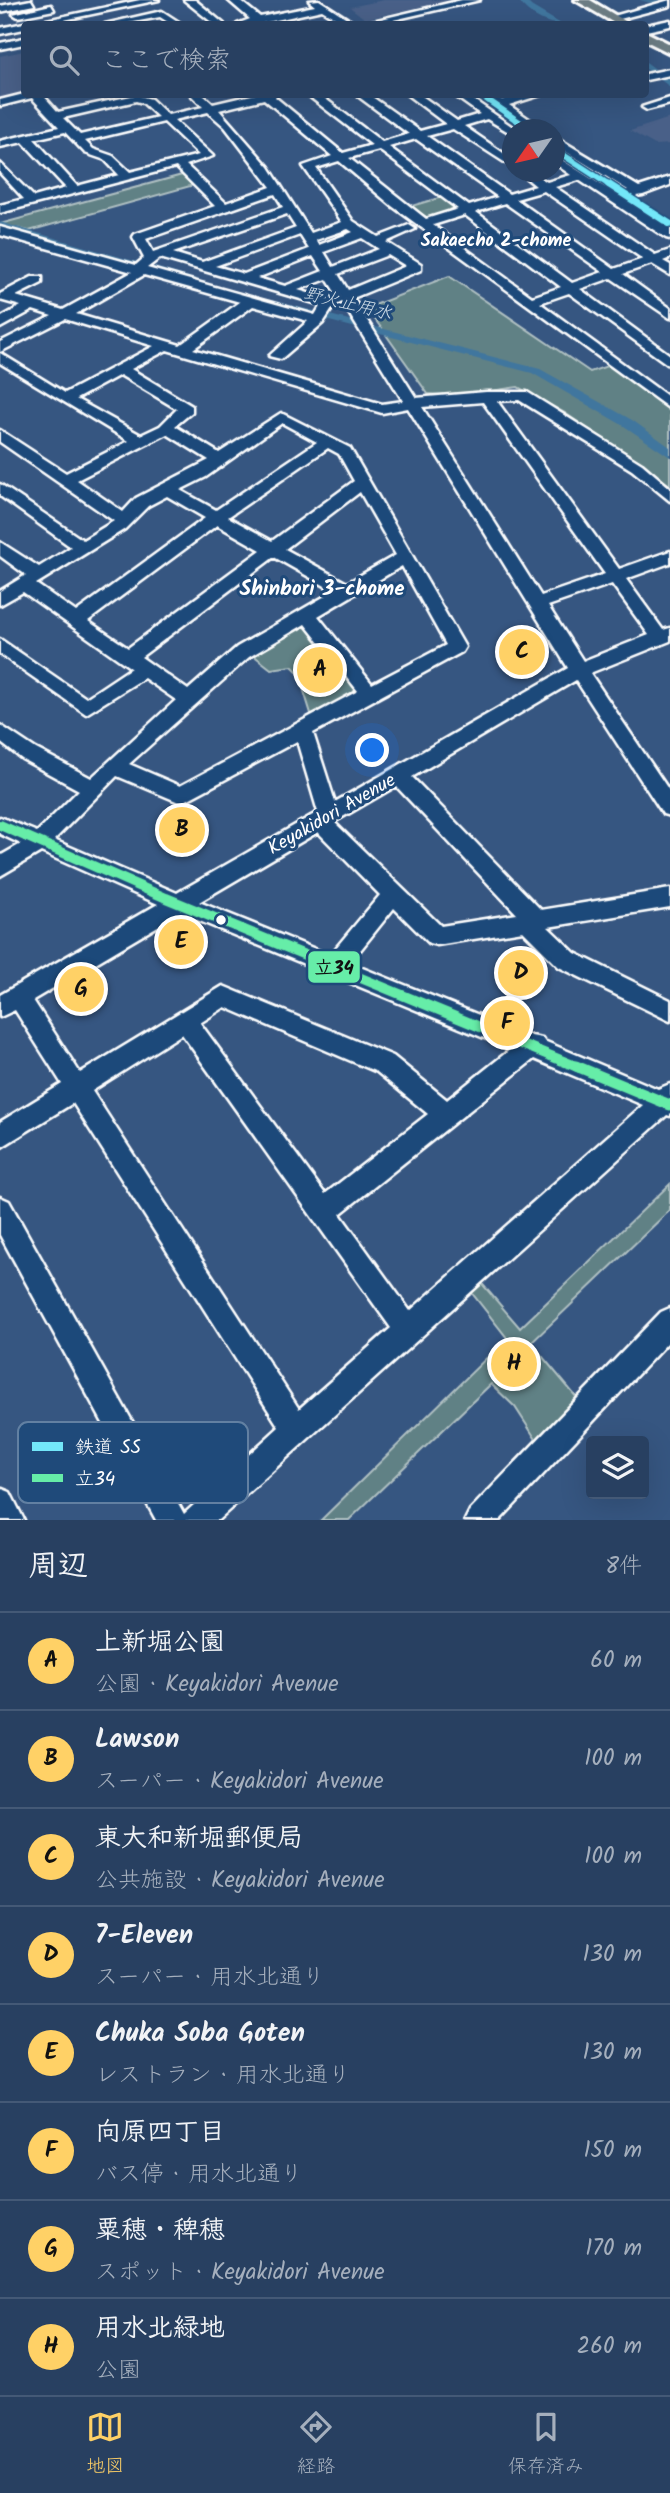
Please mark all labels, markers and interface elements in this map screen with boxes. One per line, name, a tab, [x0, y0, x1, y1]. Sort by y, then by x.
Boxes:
search box	[21, 21, 649, 98]
text: ここで検索	[101, 40, 231, 82]
icon: search	[45, 41, 83, 79]
north arrow	[502, 119, 565, 182]
district label: Sakaecho 2-chome	[421, 227, 572, 256]
water label: 野火止用水	[300, 279, 395, 329]
district label: Shinbori 3-chome	[240, 573, 404, 606]
pin: C	[499, 626, 545, 678]
pin: A	[297, 644, 343, 696]
your location	[355, 733, 389, 767]
street label: Keyakidori Avenue	[262, 766, 402, 864]
pin: B	[159, 804, 205, 856]
unlabelled marker	[214, 913, 228, 927]
pin: E	[158, 916, 204, 968]
pin: D	[498, 947, 544, 999]
line badge: 立34	[307, 950, 361, 984]
text: 立34	[314, 954, 355, 984]
pin: G	[58, 963, 104, 1015]
pin: F	[484, 997, 530, 1049]
pin: H	[491, 1338, 537, 1390]
legend	[18, 1422, 248, 1503]
text: 鉄道 SS	[75, 1433, 141, 1463]
map controls	[586, 1436, 649, 1499]
button: layers	[586, 1436, 649, 1499]
text: 立34	[75, 1465, 115, 1495]
text: 周辺	[28, 1543, 88, 1591]
text: 8件	[605, 1549, 642, 1585]
text: 上新堀公園	[95, 1622, 225, 1664]
text: A	[44, 1643, 58, 1679]
text: 60 m	[590, 1643, 642, 1679]
text: 公園 · Keyakidori Avenue	[95, 1667, 339, 1703]
text: Lawson	[95, 1719, 179, 1761]
text: B	[44, 1741, 58, 1777]
text: 100 m	[584, 1741, 642, 1777]
text: スーパー · Keyakidori Avenue	[95, 1764, 384, 1800]
text: 東大和新堀郵便局	[95, 1818, 303, 1860]
text: C	[44, 1839, 58, 1875]
text: 100 m	[584, 1839, 642, 1875]
text: 公共施設 · Keyakidori Avenue	[95, 1863, 385, 1899]
text: 7-Eleven	[95, 1915, 193, 1957]
text: D	[43, 1937, 59, 1973]
text: 130 m	[583, 1937, 642, 1973]
text: スーパー · 用水北通り	[95, 1960, 325, 1996]
text: Chuka Soba Goten	[95, 2013, 305, 2055]
text: E	[45, 2035, 57, 2071]
text: 130 m	[583, 2035, 642, 2071]
text: レストラン · 用水北通り	[95, 2058, 351, 2094]
text: 向原四丁目	[95, 2112, 225, 2154]
text: F	[45, 2133, 57, 2169]
text: 150 m	[583, 2133, 642, 2169]
text: バス停 · 用水北通り	[95, 2157, 303, 2193]
text: 粟穂・稗穂	[95, 2210, 225, 2252]
text: G	[44, 2231, 58, 2267]
text: 170 m	[585, 2231, 642, 2267]
text: スポット · Keyakidori Avenue	[95, 2255, 385, 2291]
text: 用水北緑地	[95, 2308, 225, 2350]
text: H	[44, 2329, 58, 2365]
text: 260 m	[577, 2329, 642, 2365]
text: 公園	[95, 2353, 141, 2389]
tab: 地図	[86, 2408, 124, 2482]
tab: 経路	[297, 2408, 335, 2482]
tab: 保存済み	[508, 2408, 584, 2482]

